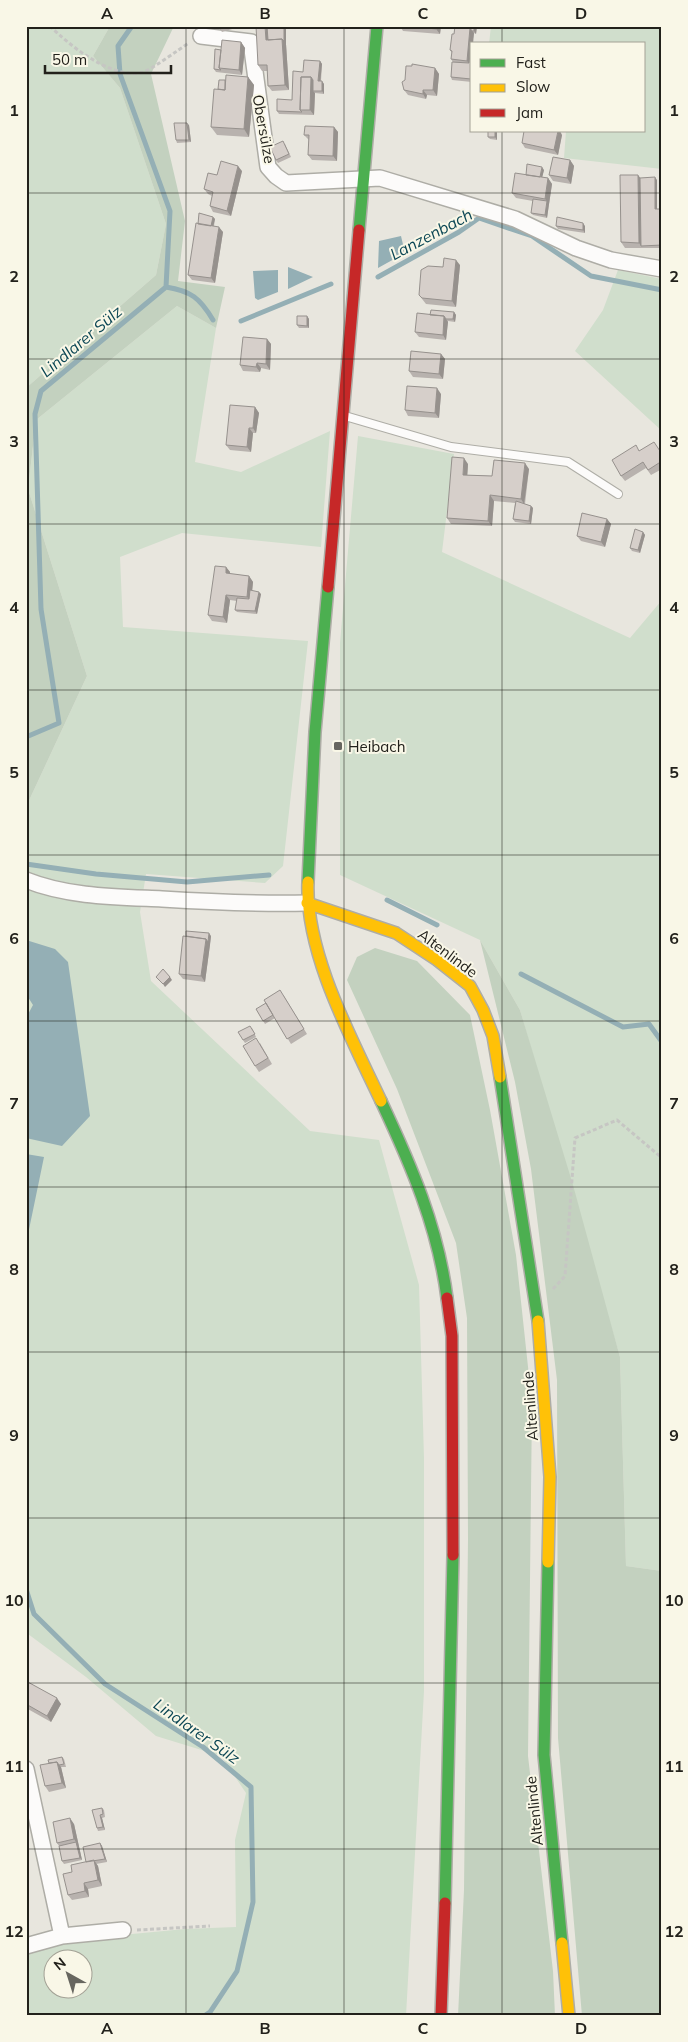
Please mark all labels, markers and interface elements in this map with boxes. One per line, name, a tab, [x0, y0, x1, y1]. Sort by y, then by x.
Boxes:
text: A	[101, 3, 113, 23]
text: B	[259, 3, 271, 23]
text: C	[418, 3, 429, 23]
text: D	[575, 3, 587, 23]
scale bar	[45, 42, 171, 74]
legend	[470, 42, 646, 132]
text: 50 m	[52, 50, 87, 69]
text: Fast	[516, 53, 546, 72]
text: Slow	[516, 77, 550, 96]
street label: Obersülze	[249, 93, 279, 165]
text: 1	[9, 100, 19, 120]
text: 1	[669, 100, 679, 120]
text: Jam	[516, 103, 543, 122]
water label: Lanzenbach	[386, 204, 476, 264]
text: 2	[9, 266, 19, 286]
text: 2	[669, 266, 679, 286]
water label: Lindlarer Sülz	[36, 301, 126, 381]
text: 3	[9, 431, 19, 451]
text: 3	[669, 431, 679, 451]
text: 4	[9, 597, 19, 617]
text: 4	[669, 597, 679, 617]
place label: Heibach	[348, 737, 405, 756]
marker: Heibach	[332, 740, 344, 752]
text: 5	[9, 762, 19, 782]
text: 5	[669, 762, 679, 782]
street label: Altenlinde	[414, 924, 482, 982]
text: 6	[9, 928, 19, 948]
text: 6	[669, 928, 679, 948]
text: 7	[9, 1093, 19, 1113]
text: 7	[669, 1093, 679, 1113]
text: 8	[9, 1259, 19, 1279]
text: 8	[669, 1259, 679, 1279]
street label: Altenlinde	[518, 1371, 542, 1441]
text: 9	[9, 1425, 19, 1445]
text: 9	[669, 1425, 679, 1445]
text: 10	[4, 1590, 24, 1610]
text: 10	[664, 1590, 684, 1610]
water label: Lindlarer Sülz	[150, 1694, 245, 1768]
text: 11	[4, 1756, 24, 1776]
text: 11	[664, 1756, 684, 1776]
street label: Altenlinde	[521, 1775, 547, 1847]
text: 12	[4, 1921, 24, 1941]
text: 12	[664, 1921, 684, 1941]
north arrow	[42, 1950, 92, 2000]
text: N	[50, 1954, 70, 1974]
text: A	[101, 2018, 113, 2038]
text: B	[259, 2018, 271, 2038]
text: C	[418, 2018, 429, 2038]
text: D	[575, 2018, 587, 2038]

